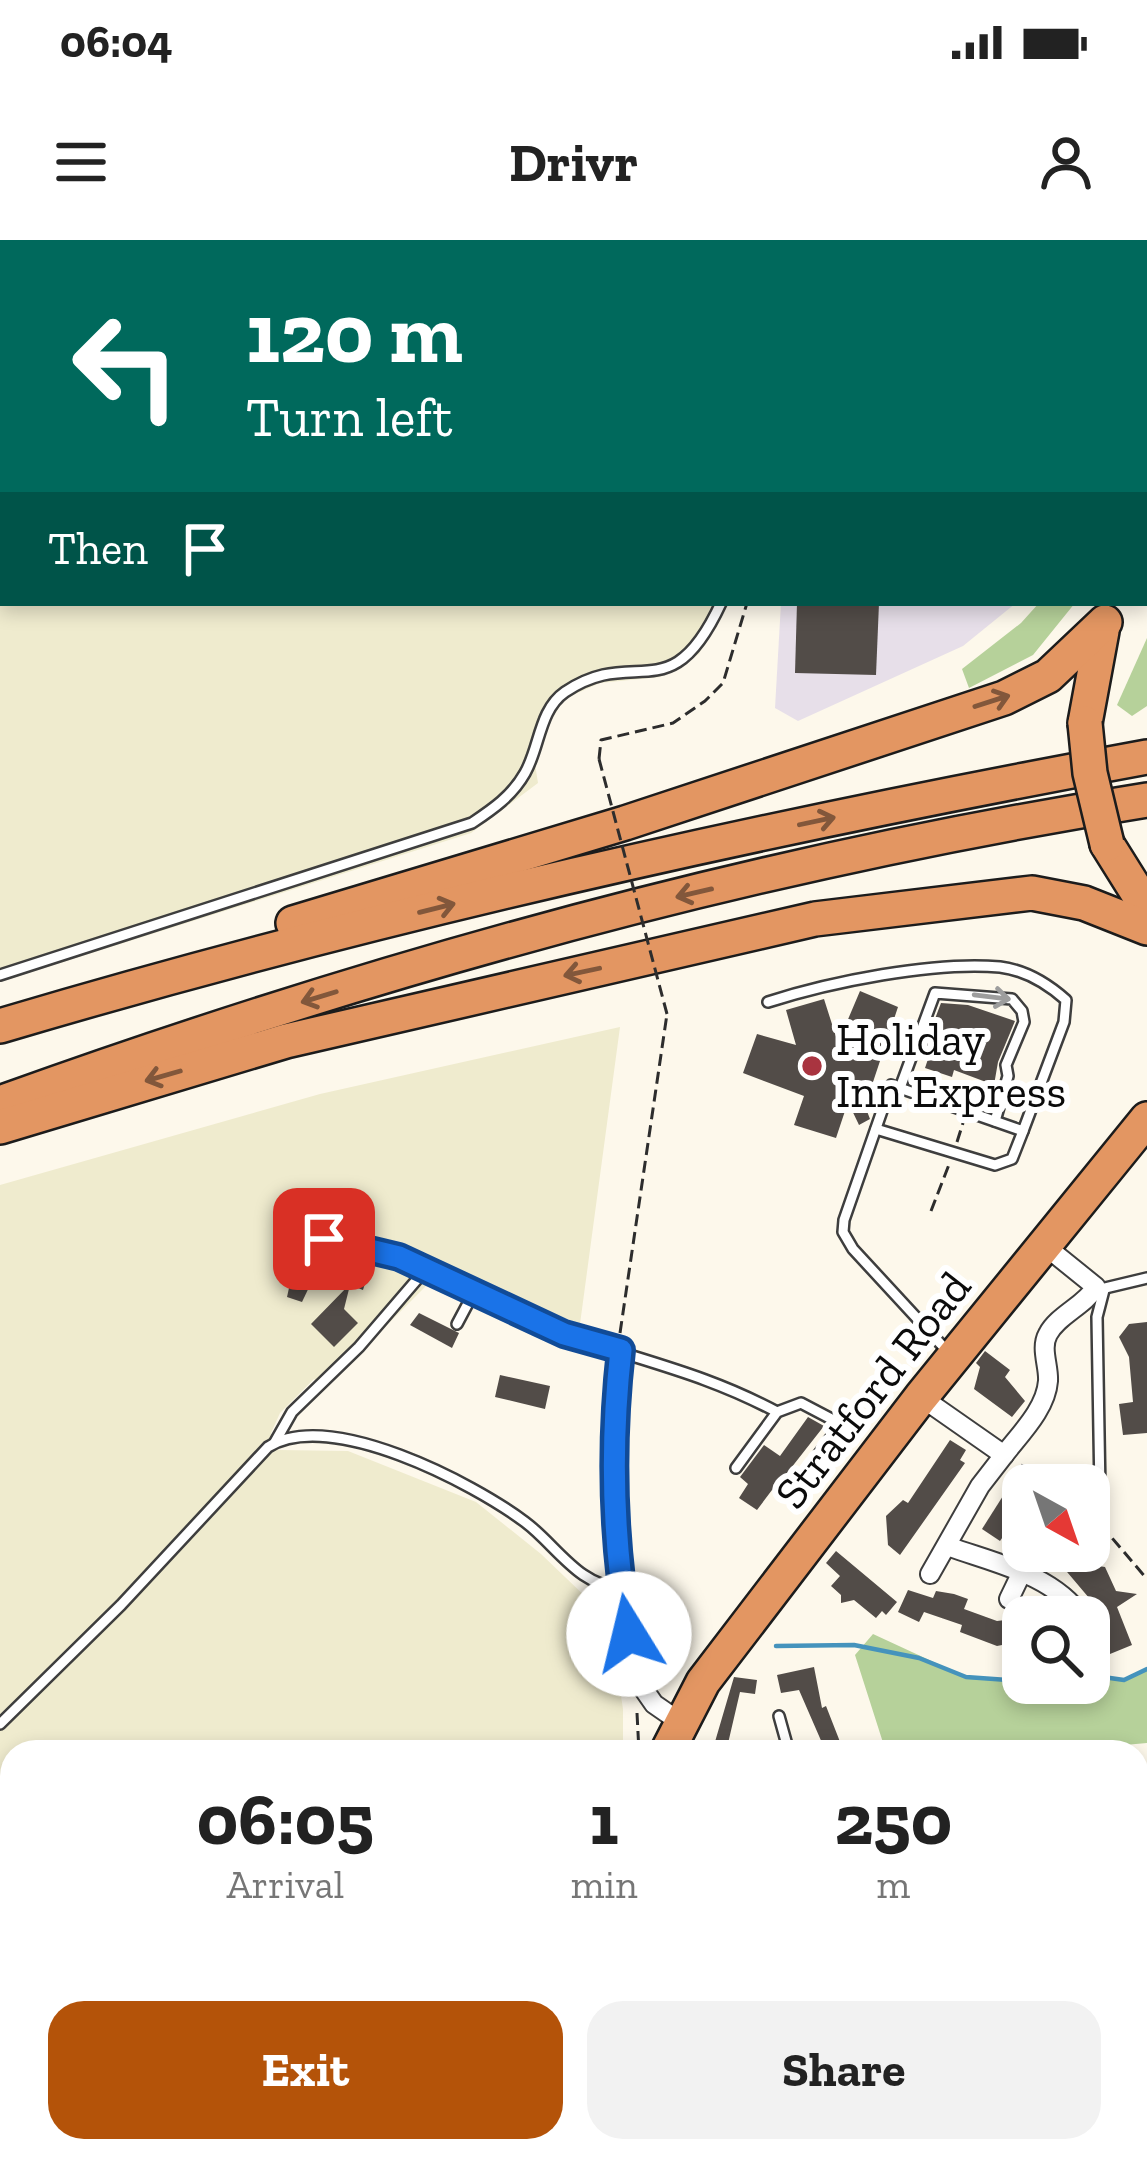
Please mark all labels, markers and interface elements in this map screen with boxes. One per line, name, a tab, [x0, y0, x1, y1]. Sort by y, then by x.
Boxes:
text: 06:04	[60, 15, 173, 69]
icon: menu	[48, 129, 114, 195]
icon: person	[1033, 129, 1099, 195]
text: Drivr	[509, 130, 638, 195]
text: 120 m	[246, 283, 463, 384]
icon: left	[48, 288, 204, 444]
text: Turn left	[246, 385, 453, 450]
icon: arrive	[172, 516, 238, 582]
text: Then	[48, 522, 148, 576]
one-way arrow	[972, 689, 1010, 711]
one-way arrow	[798, 808, 836, 831]
one-way arrow	[676, 882, 714, 905]
one-way arrow	[418, 896, 456, 918]
one-way arrow	[563, 962, 601, 985]
one-way arrow	[301, 987, 339, 1009]
one-way arrow	[972, 987, 1011, 1009]
place label: Holiday Inn Express	[836, 1013, 1066, 1119]
marker: Holiday Inn Express	[799, 1053, 825, 1079]
one-way arrow	[145, 1066, 183, 1088]
pin	[273, 1188, 375, 1290]
icon: arrive	[291, 1206, 357, 1272]
street label: Stratford Road	[764, 1261, 982, 1519]
north arrow	[1002, 1464, 1110, 1572]
map controls	[1002, 1464, 1110, 1704]
position arrow	[566, 1571, 692, 1697]
button: search	[1002, 1596, 1110, 1704]
text: 06:05	[197, 1776, 374, 1862]
text: 1	[590, 1776, 619, 1862]
text: 250	[834, 1776, 952, 1862]
text: Arrival	[227, 1861, 344, 1908]
text: min	[571, 1861, 638, 1908]
text: m	[876, 1861, 910, 1908]
button: Exit	[48, 2001, 563, 2139]
button: Share	[587, 2001, 1101, 2139]

